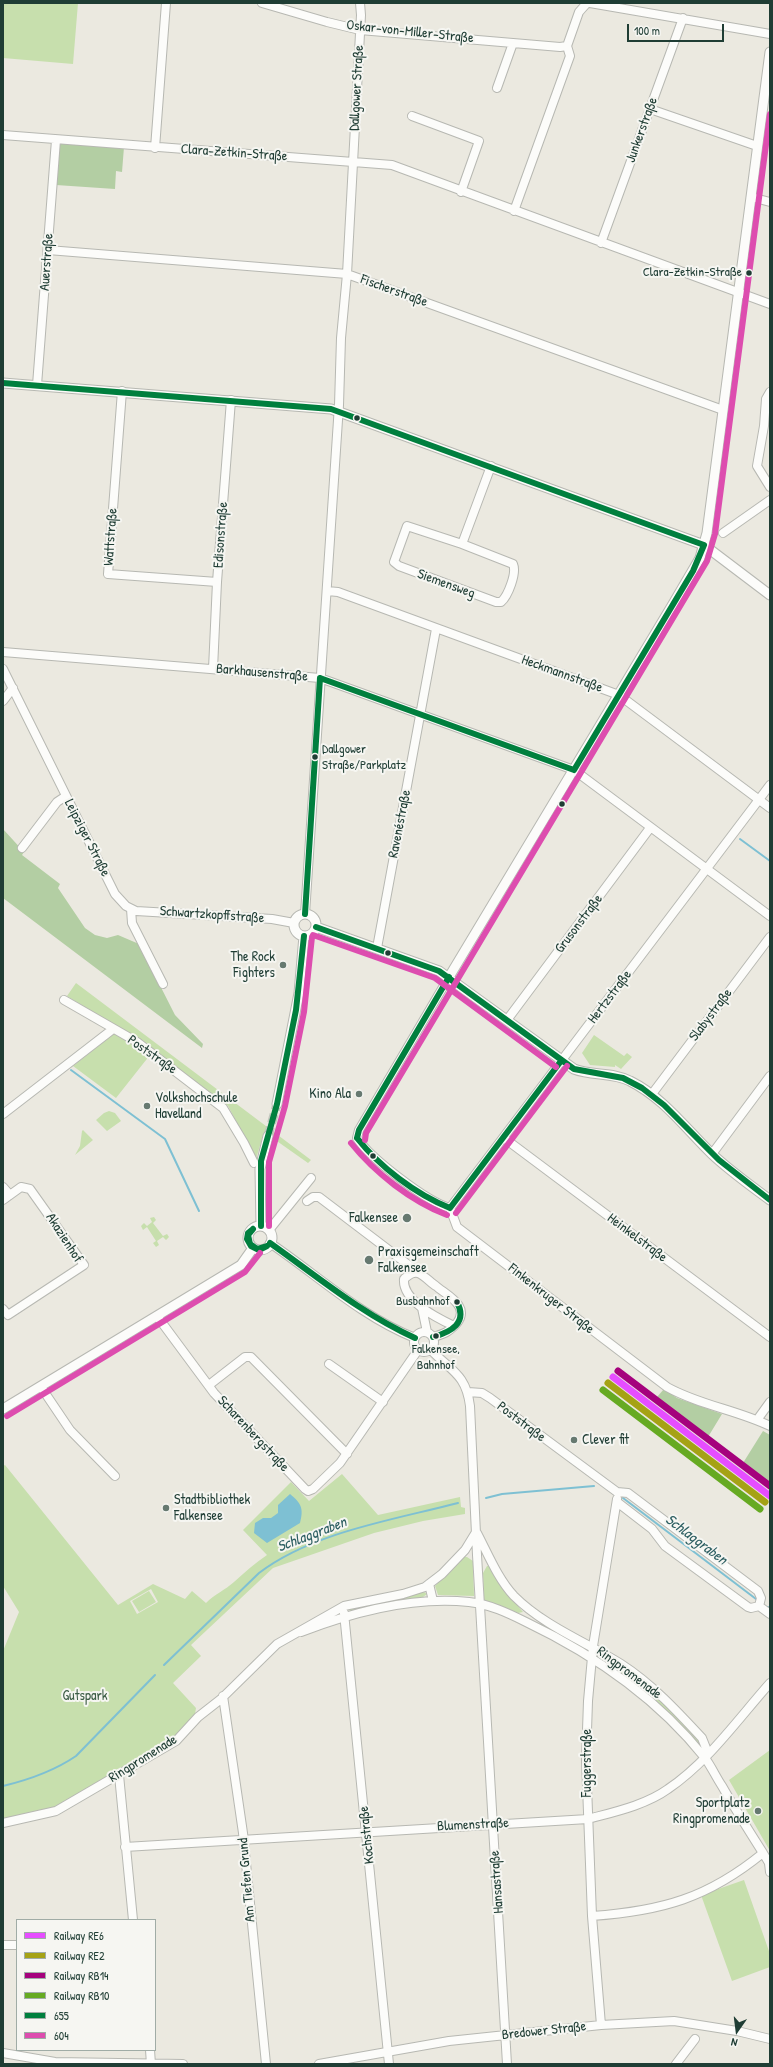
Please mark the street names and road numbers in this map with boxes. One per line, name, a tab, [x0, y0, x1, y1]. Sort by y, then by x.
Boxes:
street label: Oskar-von-Miller-Straße	[345, 17, 475, 47]
street label: Dallgower Straße	[346, 45, 368, 131]
street label: Junkerstraße	[622, 95, 662, 165]
street label: Clara-Zetkin-Straße	[180, 141, 288, 165]
street label: Auerstraße	[37, 233, 57, 291]
street label: Fischerstraße	[358, 271, 430, 311]
street label: Edisonstraße	[210, 501, 232, 569]
street label: Wattstraße	[101, 508, 121, 566]
street label: Siemensweg	[415, 566, 477, 602]
street label: Heckmannstraße	[519, 652, 605, 696]
street label: Barkhausenstraße	[215, 661, 309, 685]
street label: Ravenéstraße	[385, 789, 415, 859]
street label: Leipziger Straße	[60, 797, 114, 879]
street label: Grusonstraße	[551, 891, 607, 957]
street label: Schwartzkopffstraße	[159, 903, 265, 927]
street label: Hertzstraße	[585, 967, 635, 1027]
street label: Slabystraße	[686, 985, 736, 1045]
street label: Poststraße	[124, 1032, 180, 1078]
street label: Akazienhof	[42, 1210, 86, 1266]
street label: Heinkelstraße	[604, 1210, 670, 1266]
street label: Finkenkruger Straße	[505, 1260, 597, 1338]
street label: Scharenbergstraße	[214, 1393, 292, 1475]
street label: Poststraße	[493, 1398, 549, 1446]
street label: Ringpromenade	[593, 1643, 665, 1703]
street label: Fuggerstraße	[579, 1729, 595, 1797]
street label: Ringpromenade	[106, 1731, 180, 1787]
street label: Kochstraße	[356, 1805, 378, 1865]
street label: Blumenstraße	[437, 1815, 509, 1835]
street label: Am Tiefen Grund	[235, 1837, 259, 1923]
street label: Hansastraße	[486, 1850, 508, 1914]
street label: Bredower Straße	[501, 2018, 587, 2044]

